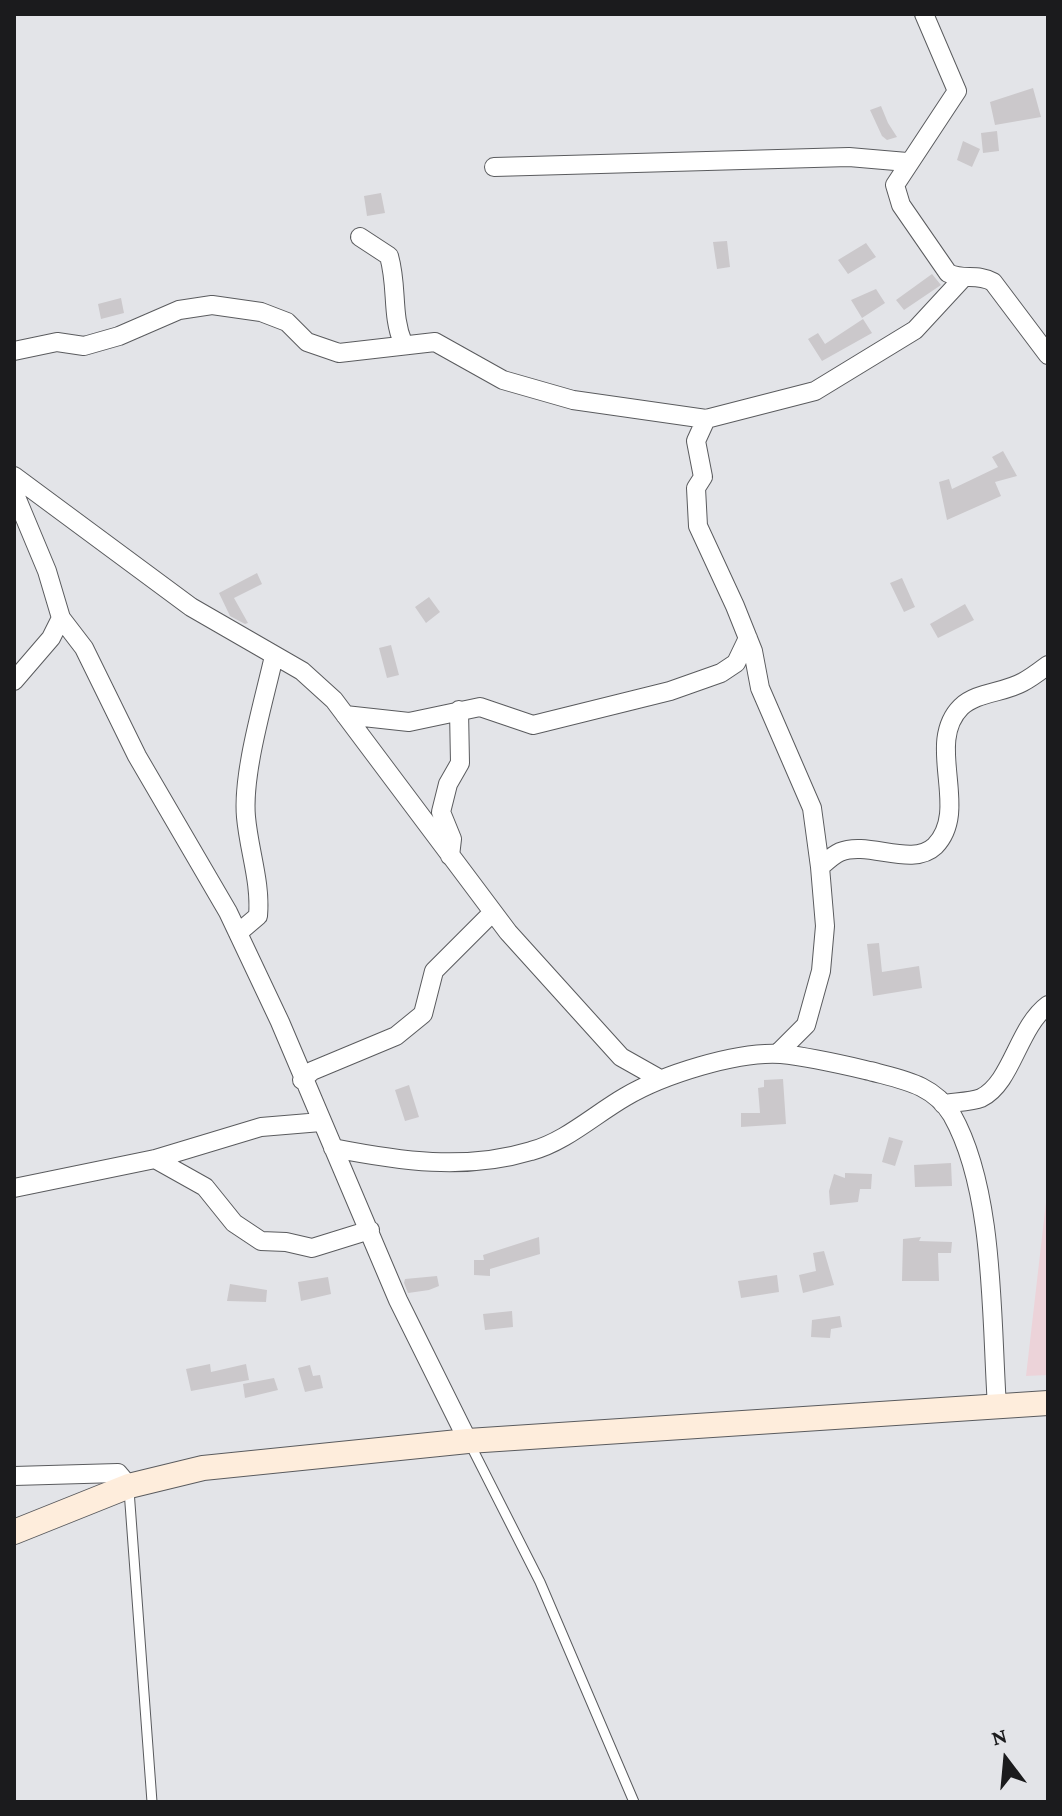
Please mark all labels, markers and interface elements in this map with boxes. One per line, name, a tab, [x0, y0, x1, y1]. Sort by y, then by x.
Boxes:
north arrow	[966, 1720, 1046, 1800]
text: N	[989, 1722, 1010, 1751]

